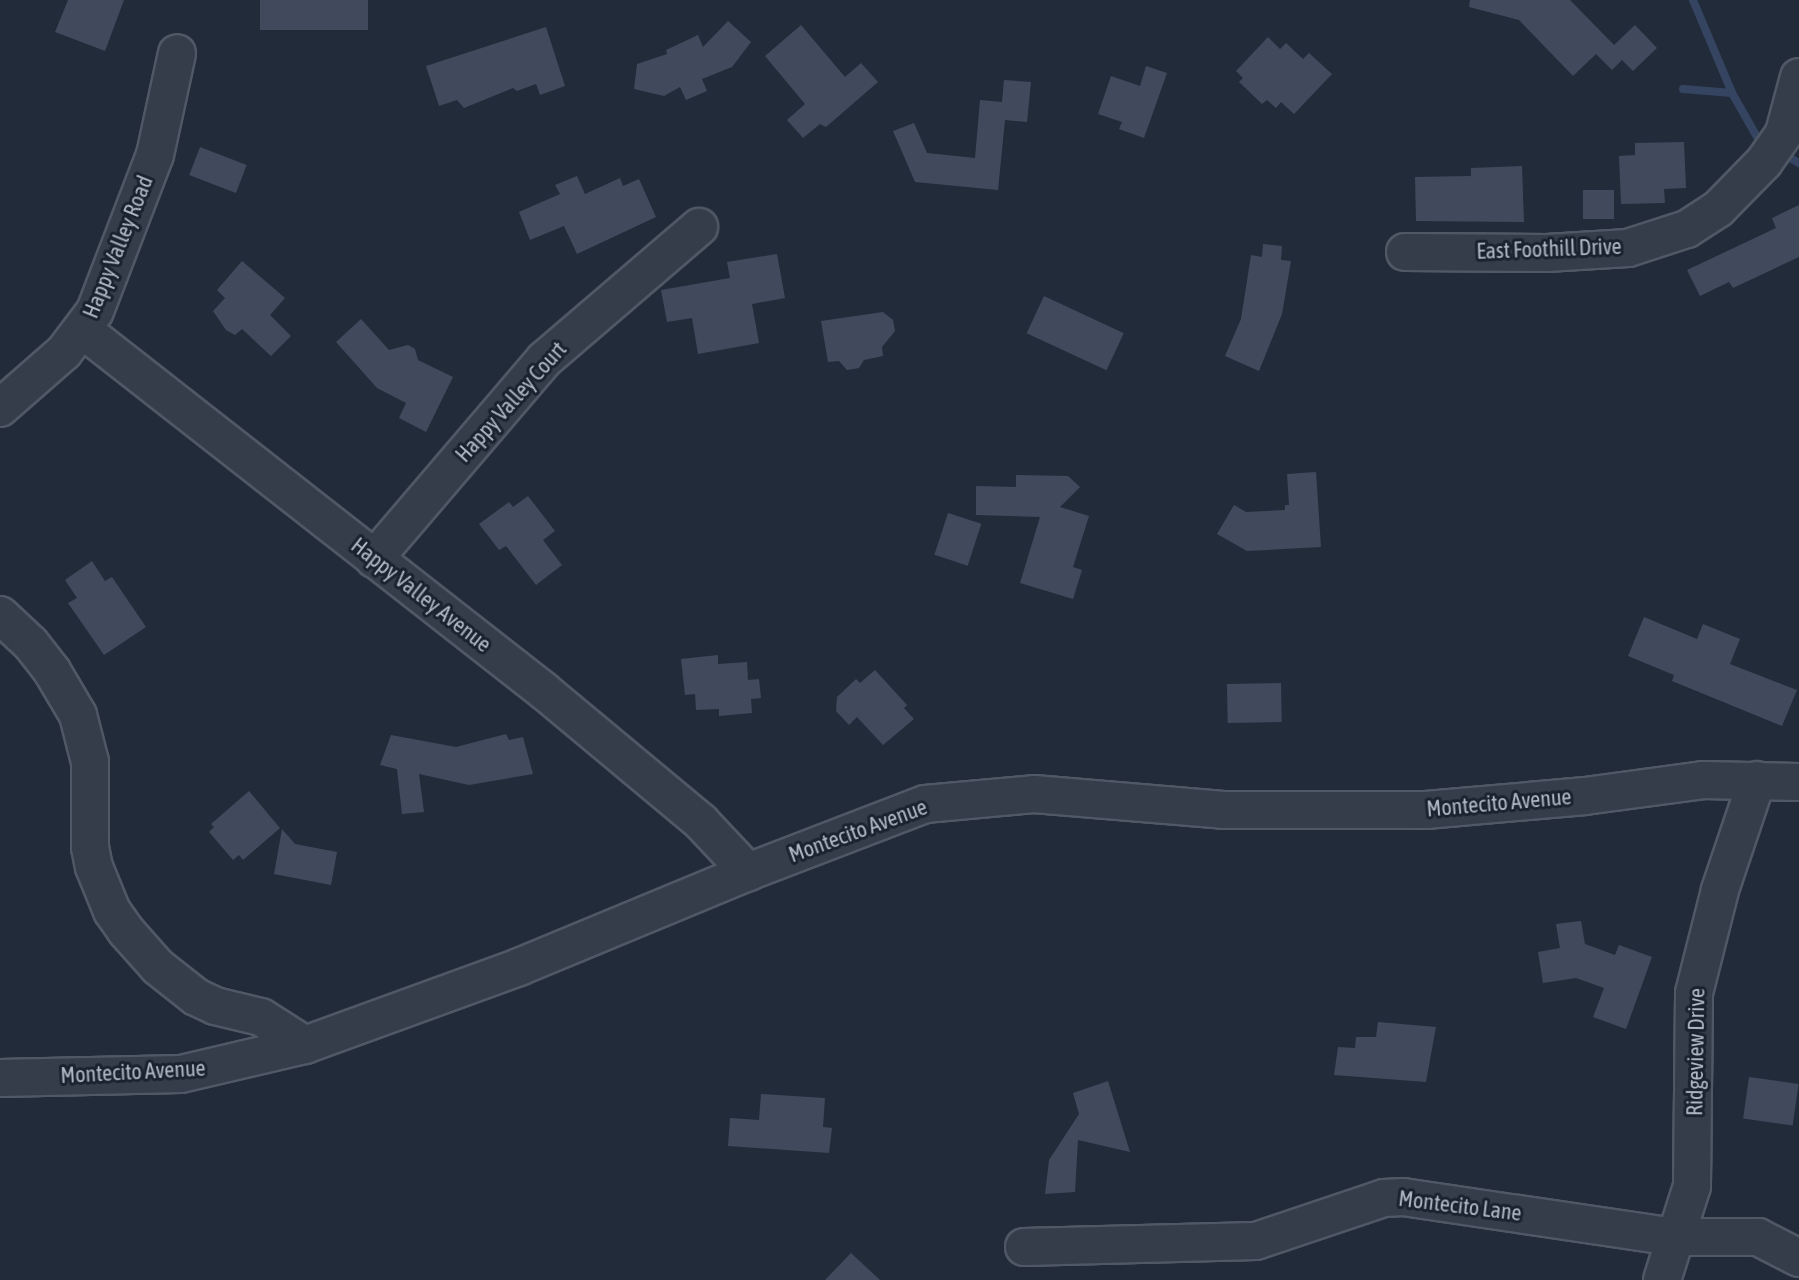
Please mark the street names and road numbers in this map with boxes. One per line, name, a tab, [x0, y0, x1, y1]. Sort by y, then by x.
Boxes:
street label: Happy Valley Road	[77, 172, 159, 322]
street label: East Foothill Drive	[1476, 233, 1622, 265]
street label: Happy Valley Court	[450, 336, 572, 468]
street label: Happy Valley Avenue	[346, 532, 496, 658]
street label: Montecito Avenue	[1425, 784, 1573, 822]
street label: Montecito Avenue	[785, 794, 931, 868]
street label: Ridgeview Drive	[1682, 988, 1710, 1116]
street label: Montecito Avenue	[60, 1055, 206, 1089]
street label: Montecito Lane	[1397, 1185, 1523, 1227]

